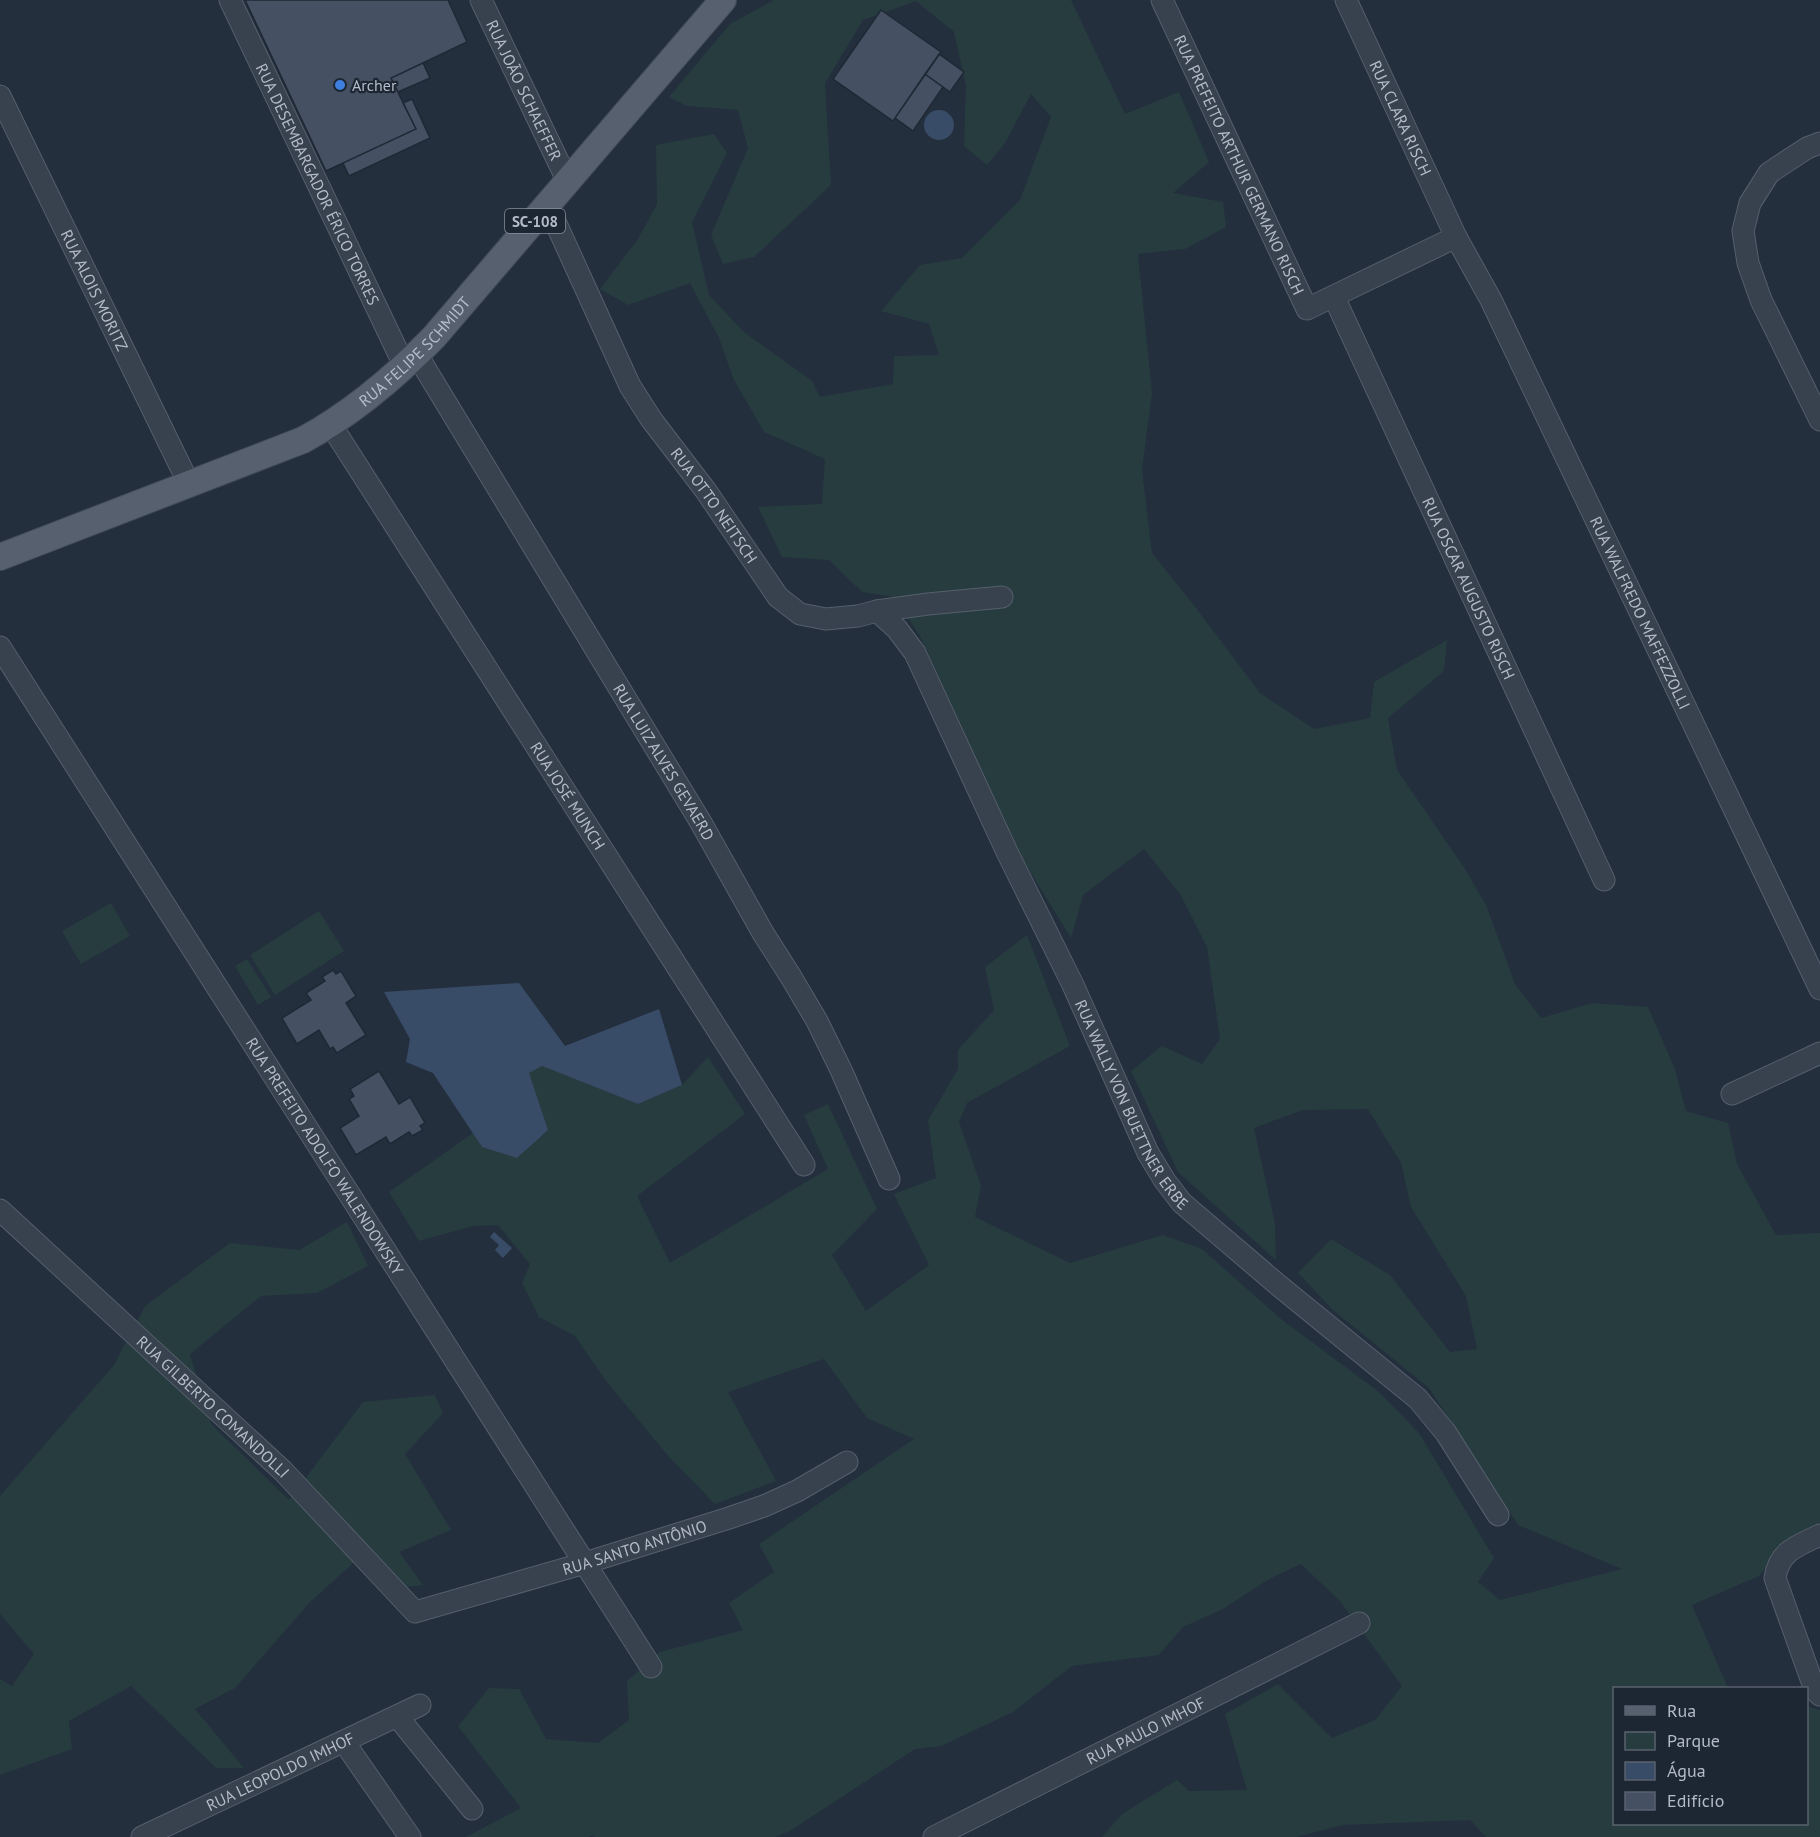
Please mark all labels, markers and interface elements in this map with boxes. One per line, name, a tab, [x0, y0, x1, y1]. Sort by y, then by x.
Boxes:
street label: RUA JOÃO SCHAEFFER	[482, 17, 566, 164]
street label: RUA PREFEITO ARTHUR GERMANO RISCH	[1170, 32, 1309, 298]
street label: RUA CLARA RISCH	[1365, 57, 1436, 179]
street label: RUA DESEMBARGADOR ÉRICO TORRES	[252, 60, 384, 308]
place label: Archer	[352, 75, 397, 95]
marker: Archer	[333, 78, 347, 92]
road number: SC-108	[505, 209, 565, 233]
street label: RUA ALOIS MORITZ	[57, 226, 133, 354]
street label: RUA FELIPE SCHMIDT	[355, 292, 474, 411]
street label: RUA OTTO NEITSCH	[666, 444, 762, 567]
street label: RUA OSCAR AUGUSTO RISCH	[1418, 494, 1520, 682]
street label: RUA WALFREDO MAFFEZZOLLI	[1586, 513, 1695, 712]
street label: RUA LUIZ ALVES GEVAERD	[609, 680, 719, 844]
street label: RUA JOSÉ MUNCH	[526, 738, 610, 853]
street label: RUA WALLY VON BUETTNER ERBE	[1071, 997, 1192, 1214]
street label: RUA PREFEITO ADOLFO WALENDOWSKY	[242, 1034, 408, 1279]
street label: RUA GILBERTO COMANDOLLI	[133, 1331, 294, 1482]
street label: RUA SANTO ANTÔNIO	[560, 1516, 709, 1579]
legend	[1613, 1687, 1808, 1825]
street label: RUA PAULO IMHOF	[1083, 1692, 1208, 1769]
text: Rua	[1667, 1699, 1696, 1722]
street label: RUA LEOPOLDO IMHOF	[203, 1728, 358, 1815]
text: Parque	[1667, 1729, 1720, 1752]
text: Água	[1667, 1759, 1706, 1782]
text: Edifício	[1667, 1789, 1724, 1812]

